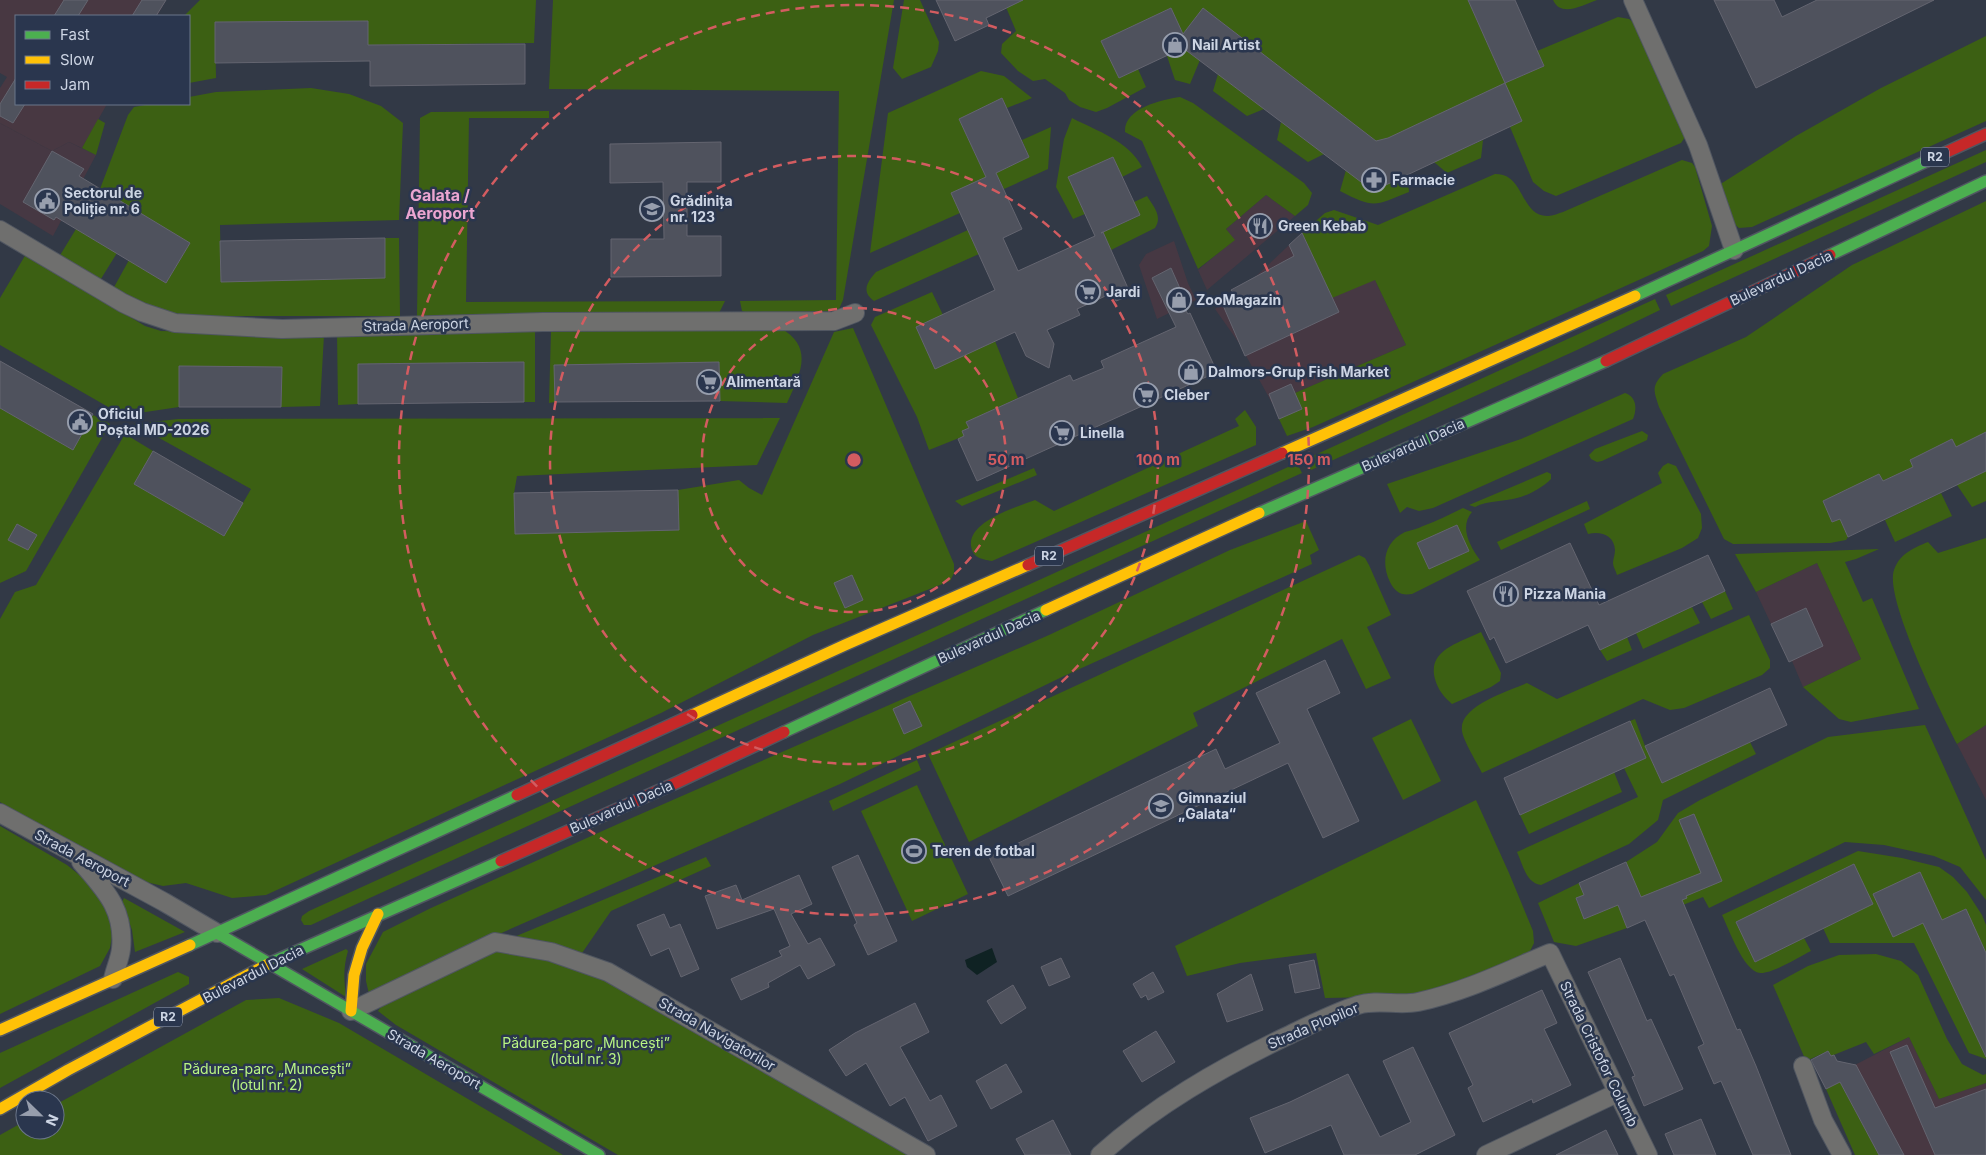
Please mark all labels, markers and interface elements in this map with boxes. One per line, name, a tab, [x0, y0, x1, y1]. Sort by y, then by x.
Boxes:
legend	[15, 15, 190, 105]
text: Fast	[60, 25, 90, 44]
shop icon: Nail Artist	[1162, 32, 1188, 58]
place label: Nail Artist	[1192, 36, 1260, 53]
text: Slow	[60, 50, 94, 69]
text: Jam	[60, 75, 90, 94]
road number: R2	[1921, 148, 1949, 166]
pharmacy icon: Farmacie	[1361, 167, 1387, 193]
place label: Farmacie	[1392, 171, 1455, 188]
place label: Sectorul de Poliție nr. 6	[64, 184, 142, 217]
district label: Galata / Aeroport	[405, 185, 475, 223]
public building icon: Sectorul de Poliție nr. 6	[34, 188, 60, 214]
place label: Grădinița nr. 123	[670, 192, 733, 225]
school or university icon: Grădinița nr. 123	[639, 196, 665, 222]
restaurant icon: Green Kebab	[1247, 213, 1273, 239]
place label: Green Kebab	[1278, 217, 1367, 234]
street label: Bulevardul Dacia	[1727, 246, 1835, 309]
supermarket icon: Jardi	[1075, 279, 1101, 305]
place label: Jardi	[1106, 283, 1140, 300]
shop icon: ZooMagazin	[1166, 287, 1192, 313]
place label: ZooMagazin	[1196, 291, 1281, 308]
street label: Strada Aeroport	[363, 314, 469, 335]
shop icon: Dalmors-Grup Fish Market	[1178, 359, 1204, 385]
place label: Dalmors-Grup Fish Market	[1208, 363, 1389, 380]
supermarket icon: Alimentară	[696, 369, 722, 395]
place label: Alimentară	[726, 373, 801, 390]
supermarket icon: Cleber	[1133, 382, 1159, 408]
place label: Cleber	[1164, 386, 1210, 403]
place label: Oficiul Poștal MD-2026	[98, 405, 209, 438]
public building icon: Oficiul Poștal MD-2026	[67, 409, 93, 435]
street label: Bulevardul Dacia	[1359, 414, 1467, 475]
supermarket icon: Linella	[1049, 420, 1075, 446]
place label: Linella	[1080, 424, 1124, 441]
text: 50 m	[988, 450, 1024, 469]
text: 100 m	[1136, 450, 1180, 469]
text: 150 m	[1287, 450, 1331, 469]
centre of rings	[845, 451, 863, 469]
road number: R2	[1035, 546, 1063, 566]
restaurant icon: Pizza Mania	[1493, 581, 1519, 607]
place label: Pizza Mania	[1524, 585, 1606, 602]
street label: Bulevardul Dacia	[935, 606, 1043, 667]
street label: Bulevardul Dacia	[567, 776, 675, 837]
place label: Gimnaziul „Galata“	[1178, 789, 1246, 822]
school or university icon: Gimnaziul „Galata“	[1148, 793, 1174, 819]
street label: Strada Aeroport	[32, 825, 133, 890]
sports icon: Teren de fotbal	[901, 838, 927, 864]
place label: Teren de fotbal	[932, 842, 1035, 859]
street label: Bulevardul Dacia	[200, 941, 306, 1006]
street label: Strada Cristofor Columb	[1557, 978, 1642, 1129]
street label: Strada Navigatorilor	[656, 993, 779, 1074]
street label: Strada Plopilor	[1265, 999, 1361, 1052]
road number: R2	[154, 1008, 182, 1026]
street label: Strada Aeroport	[384, 1025, 484, 1092]
park label: Pădurea-parc „Muncești” (lotul nr. 3)	[502, 1034, 670, 1067]
park label: Pădurea-parc „Muncești” (lotul nr. 2)	[183, 1060, 351, 1093]
north arrow	[15, 1090, 65, 1140]
text: N	[43, 1112, 62, 1129]

